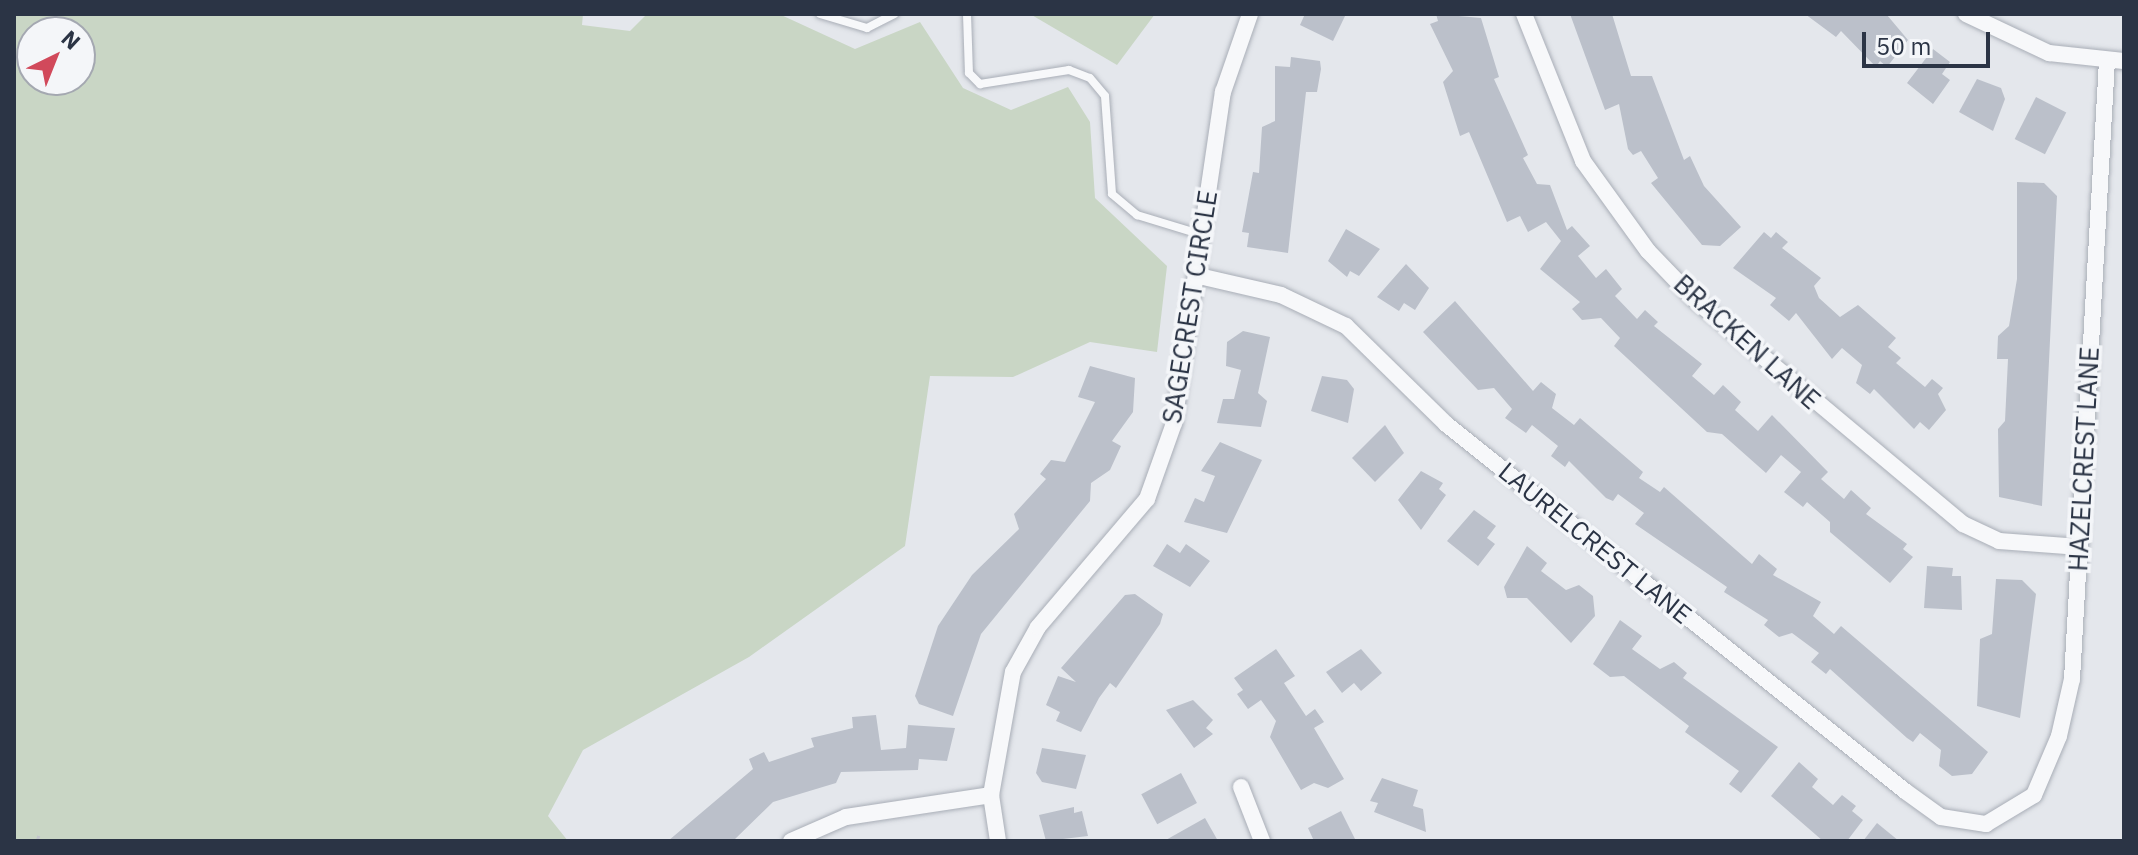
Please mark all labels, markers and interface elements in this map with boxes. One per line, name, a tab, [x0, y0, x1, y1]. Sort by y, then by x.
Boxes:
north arrow	[16, 16, 96, 96]
scale bar	[1866, 16, 1994, 66]
text: N	[56, 24, 87, 56]
text: 50 m	[1876, 30, 1931, 62]
street label: SAGECREST CIRCLE	[1156, 188, 1224, 426]
street label: BRACKEN LANE	[1667, 268, 1827, 416]
street label: HAZELCREST LANE	[2063, 346, 2105, 572]
street label: LAURELCREST LANE	[1492, 456, 1698, 630]

